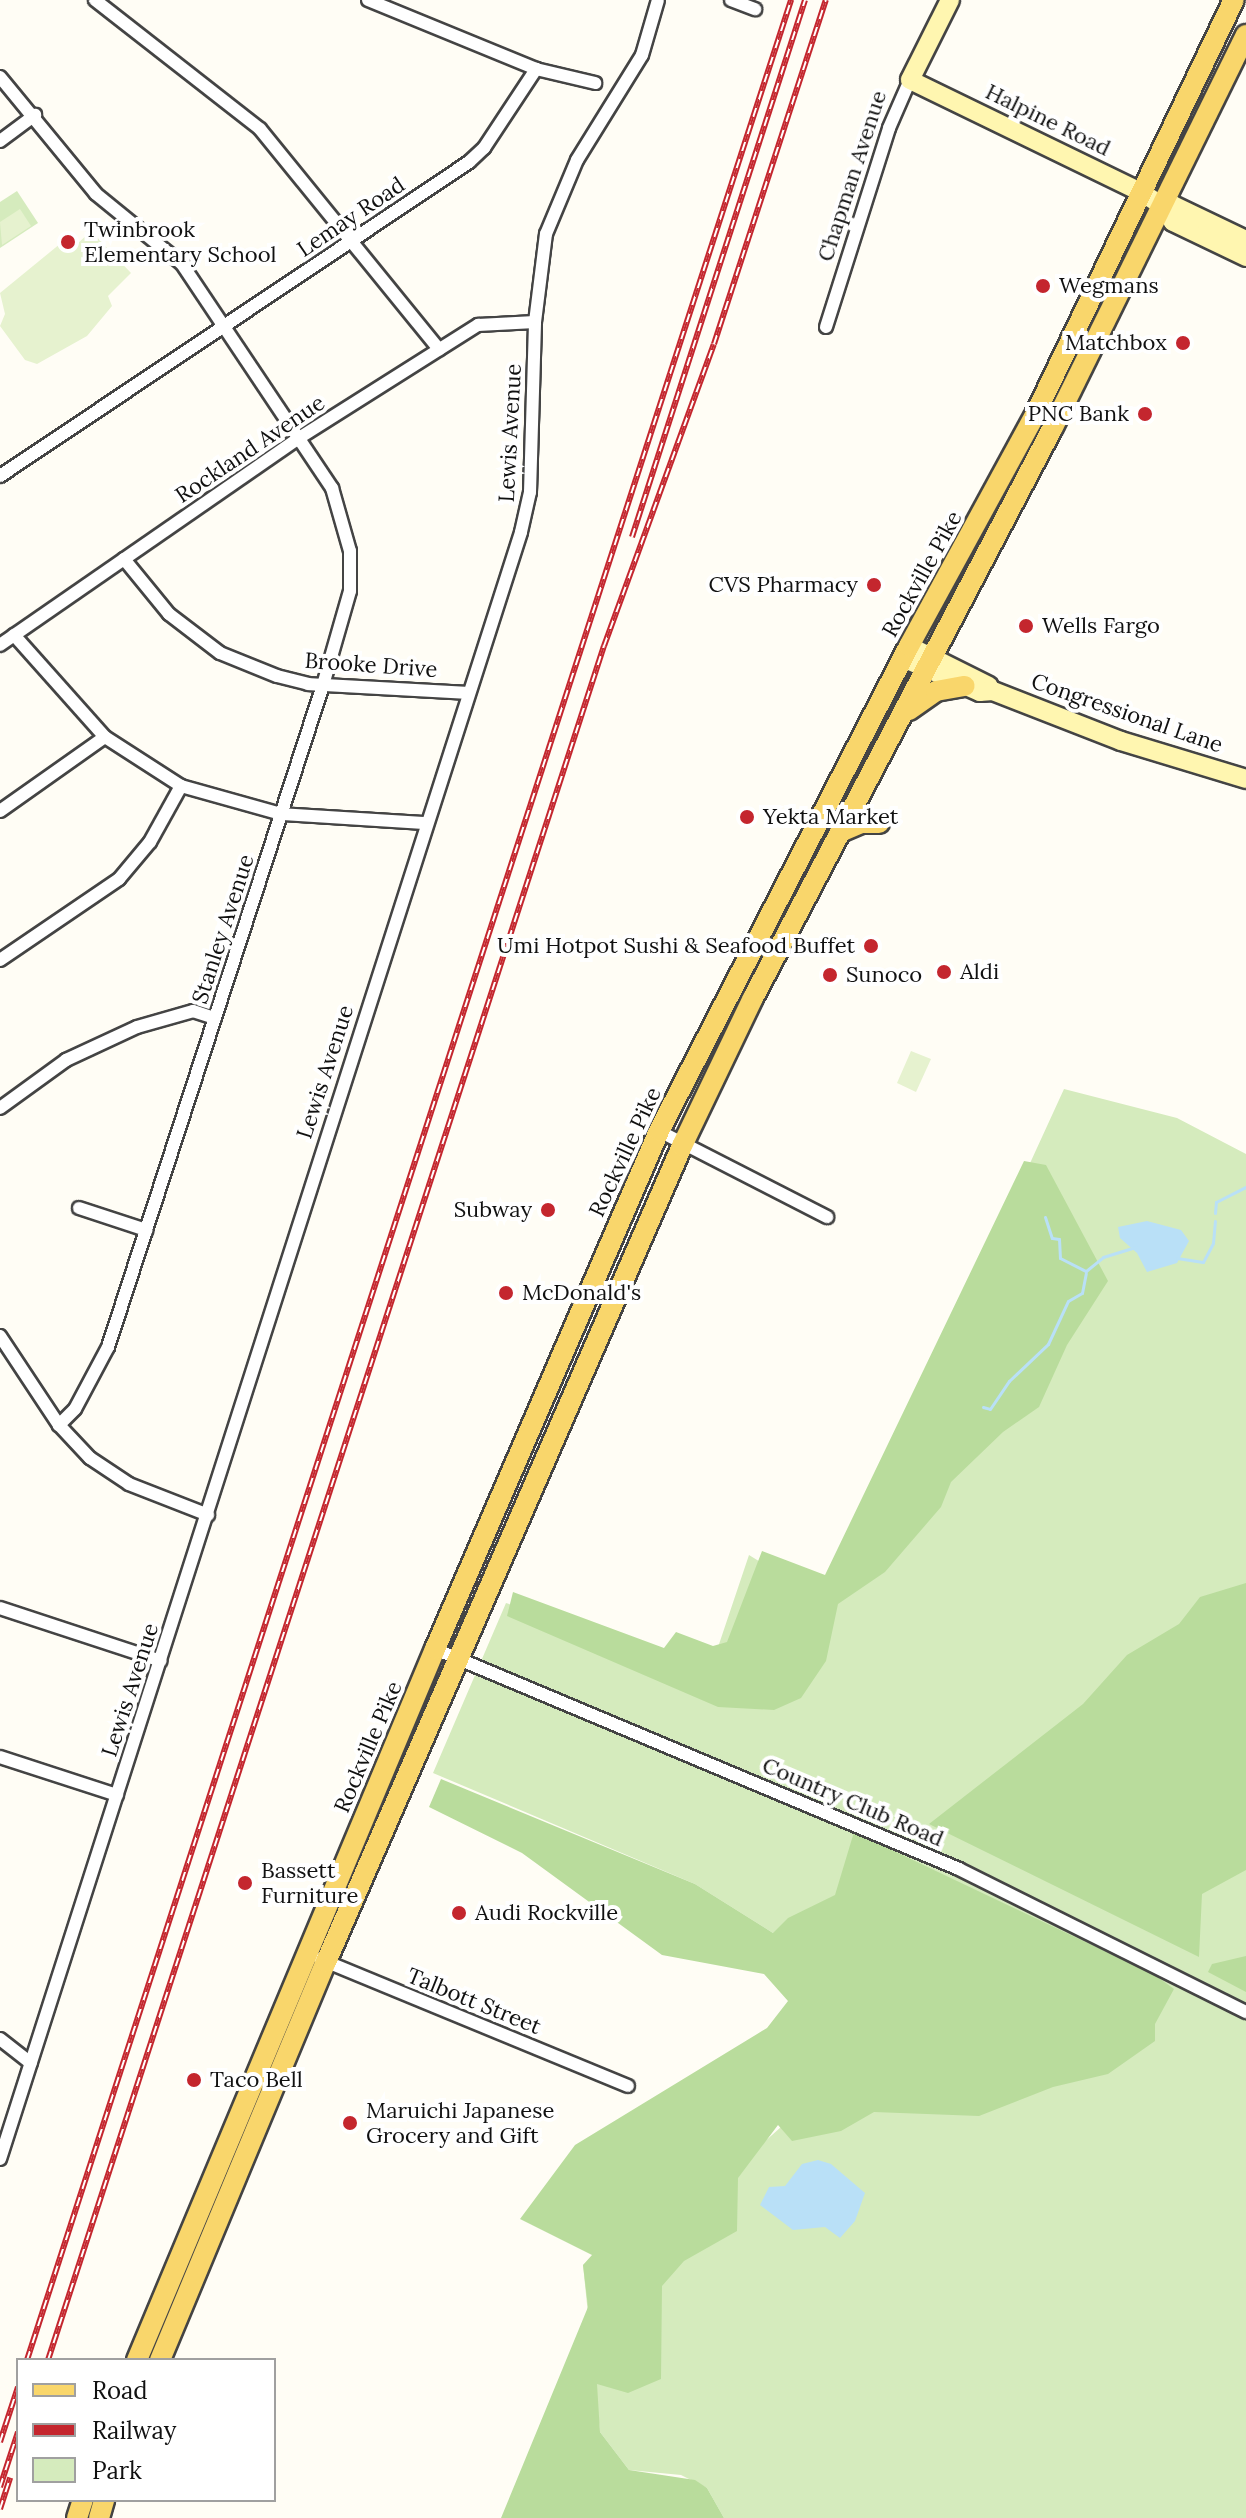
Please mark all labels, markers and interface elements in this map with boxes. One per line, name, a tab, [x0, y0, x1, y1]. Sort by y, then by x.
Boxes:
street label: Halpine Road	[981, 78, 1115, 162]
street label: Chapman Avenue	[812, 87, 892, 265]
street label: Lemay Road	[292, 171, 410, 263]
place label: Twinbrook Elementary School	[84, 216, 277, 268]
marker: Twinbrook Elementary School	[59, 233, 77, 251]
place label: Wegmans	[1059, 273, 1159, 299]
marker: Wegmans	[1034, 277, 1052, 295]
place label: Matchbox	[1065, 330, 1167, 356]
marker: Matchbox	[1174, 334, 1192, 352]
street label: Lewis Avenue	[493, 363, 527, 503]
street label: Rockland Avenue	[170, 389, 330, 509]
place label: PNC Bank	[1028, 401, 1129, 427]
marker: PNC Bank	[1136, 405, 1154, 423]
street label: Rockville Pike	[876, 506, 968, 642]
place label: CVS Pharmacy	[709, 572, 858, 598]
marker: CVS Pharmacy	[865, 576, 883, 594]
place label: Wells Fargo	[1042, 613, 1160, 639]
marker: Wells Fargo	[1017, 617, 1035, 635]
street label: Brooke Drive	[304, 647, 438, 683]
street label: Congressional Lane	[1028, 668, 1226, 758]
place label: Yekta Market	[763, 804, 898, 830]
marker: Yekta Market	[738, 808, 756, 826]
street label: Stanley Avenue	[186, 851, 260, 1007]
place label: Umi Hotpot Sushi & Seafood Buffet	[497, 933, 855, 959]
marker: Umi Hotpot Sushi & Seafood Buffet	[862, 937, 880, 955]
place label: Aldi	[960, 959, 999, 985]
place label: Sunoco	[846, 962, 922, 988]
marker: Aldi	[935, 963, 953, 981]
marker: Sunoco	[821, 966, 839, 984]
street label: Lewis Avenue	[291, 1002, 359, 1142]
street label: Rockville Pike	[583, 1083, 667, 1221]
place label: Subway	[454, 1197, 532, 1223]
marker: Subway	[539, 1201, 557, 1219]
place label: McDonald's	[522, 1280, 641, 1306]
marker: McDonald's	[497, 1284, 515, 1302]
street label: Lewis Avenue	[96, 1620, 164, 1760]
street label: Rockville Pike	[328, 1677, 408, 1817]
street label: Country Club Road	[758, 1752, 948, 1852]
place label: Bassett Furniture	[261, 1857, 358, 1908]
marker: Bassett Furniture	[236, 1874, 254, 1892]
place label: Audi Rockville	[475, 1900, 618, 1926]
marker: Audi Rockville	[450, 1904, 468, 1922]
street label: Talbott Street	[403, 1962, 545, 2040]
place label: Taco Bell	[210, 2067, 303, 2093]
marker: Taco Bell	[185, 2071, 203, 2089]
place label: Maruichi Japanese Grocery and Gift	[366, 2097, 554, 2148]
marker: Maruichi Japanese Grocery and Gift	[341, 2114, 359, 2132]
legend	[16, 2358, 276, 2502]
text: Road	[92, 2375, 148, 2406]
text: Railway	[92, 2415, 176, 2446]
text: Park	[92, 2455, 142, 2486]

